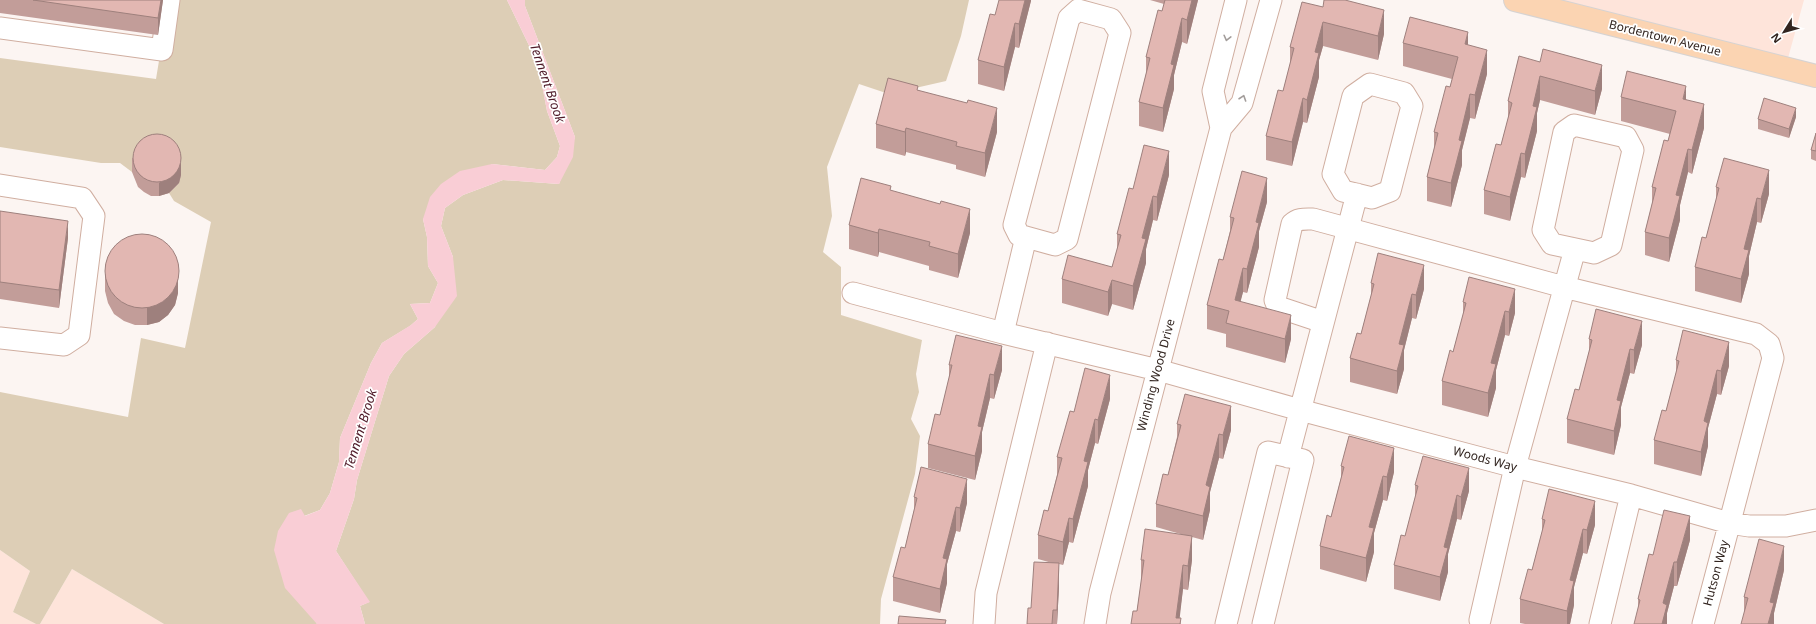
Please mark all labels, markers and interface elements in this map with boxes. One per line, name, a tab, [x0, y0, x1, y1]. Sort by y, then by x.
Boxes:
north arrow	[1764, 12, 1804, 52]
street label: Bordentown Avenue	[1607, 15, 1723, 60]
text: N	[1767, 30, 1784, 46]
one-way arrow	[1223, 35, 1231, 41]
water label: Tennent Brook	[526, 41, 570, 126]
one-way arrow	[1238, 94, 1246, 101]
street label: Winding Wood Drive	[1132, 317, 1179, 433]
water label: Tennent Brook	[339, 386, 381, 471]
street label: Woods Way	[1451, 442, 1520, 475]
street label: Hutson Way	[1699, 537, 1733, 608]

